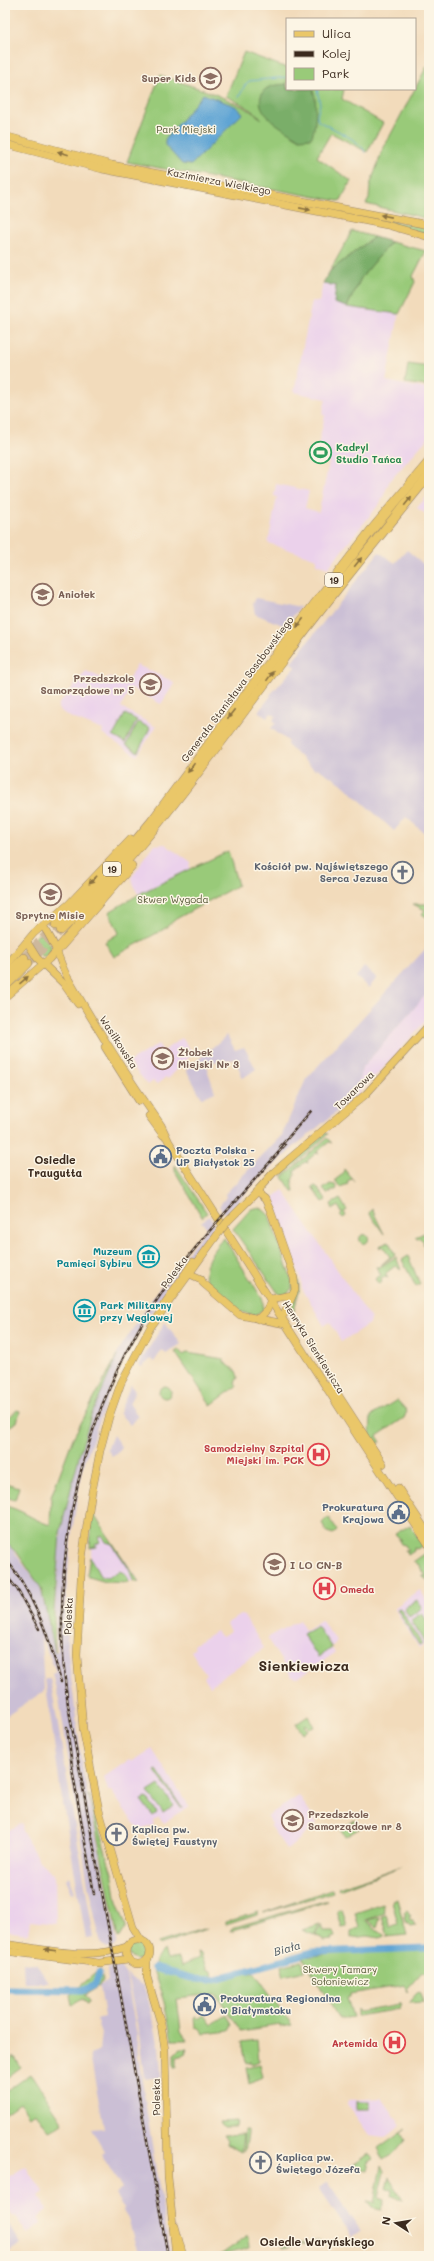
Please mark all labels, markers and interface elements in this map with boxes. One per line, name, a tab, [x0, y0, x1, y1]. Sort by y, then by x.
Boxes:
legend	[286, 18, 416, 90]
text: Ulica	[322, 25, 351, 41]
text: Kolej	[322, 45, 351, 61]
school or university icon: Super Kids	[198, 65, 224, 91]
text: Park	[322, 65, 349, 81]
place label: Super Kids	[142, 71, 196, 85]
park label: Park Miejski	[156, 122, 216, 136]
one-way arrow	[57, 149, 69, 155]
street label: Kazimierza Wielkiego	[166, 164, 272, 198]
one-way arrow	[299, 206, 312, 212]
one-way arrow	[380, 213, 392, 219]
sports icon: Kadryl Studio Tańca	[308, 440, 334, 466]
place label: Kadryl Studio Tańca	[336, 440, 402, 466]
one-way arrow	[403, 496, 412, 507]
one-way arrow	[354, 557, 362, 568]
road number: 19	[325, 573, 343, 587]
school or university icon: Aniołek	[29, 581, 55, 607]
place label: Aniołek	[58, 587, 95, 601]
street label: Generała Stanisława Sosabowskiego	[177, 613, 297, 765]
one-way arrow	[296, 618, 304, 629]
place label: Przedszkole Samorządowe nr 5	[41, 671, 134, 697]
school or university icon: Przedszkole Samorządowe nr 5	[137, 671, 163, 697]
one-way arrow	[266, 671, 274, 681]
one-way arrow	[227, 708, 236, 719]
one-way arrow	[187, 762, 195, 773]
place label: Kościół pw. Najświętszego Serca Jezusa	[254, 859, 388, 885]
church icon: Kościół pw. Najświętszego Serca Jezusa	[390, 859, 416, 885]
road number: 19	[103, 862, 121, 876]
one-way arrow	[88, 875, 98, 885]
school or university icon: Sprytne Misie	[37, 882, 63, 908]
park label: Skwer Wygoda	[137, 892, 209, 906]
place label: Sprytne Misie	[16, 908, 84, 922]
one-way arrow	[18, 975, 29, 984]
street label: Wasilkowska	[97, 1013, 141, 1071]
school or university icon: Żłobek Miejski Nr 3	[149, 1045, 175, 1071]
place label: Żłobek Miejski Nr 3	[178, 1045, 239, 1071]
street label: Towarowa	[331, 1067, 377, 1113]
public building icon: Poczta Polska - UP Białystok 25	[148, 1143, 174, 1169]
place label: Poczta Polska - UP Białystok 25	[176, 1143, 255, 1169]
district label: Osiedle Traugutta	[28, 1152, 83, 1180]
place label: Muzeum Pamięci Sybiru	[56, 1244, 132, 1270]
museum icon: Muzeum Pamięci Sybiru	[135, 1244, 161, 1270]
street label: Poleska	[157, 1253, 191, 1291]
museum icon: Park Militarny przy Węglowej	[71, 1298, 97, 1324]
place label: Park Militarny przy Węglowej	[100, 1298, 173, 1324]
street label: Henryka Sienkiewicza	[280, 1298, 348, 1396]
place label: Samodzielny Szpital Miejski im. PCK	[204, 1441, 304, 1467]
hospital icon: Samodzielny Szpital Miejski im. PCK	[306, 1441, 332, 1467]
place label: Prokuratura Krajowa	[322, 1500, 384, 1526]
public building icon: Prokuratura Krajowa	[386, 1500, 412, 1526]
school or university icon: I LO CN-B	[262, 1552, 288, 1578]
place label: I LO CN-B	[290, 1558, 342, 1572]
hospital icon: Omeda	[311, 1576, 337, 1602]
place label: Omeda	[340, 1582, 375, 1596]
street label: Poleska	[60, 1597, 76, 1635]
district label: Sienkiewicza	[259, 1656, 350, 1675]
school or university icon: Przedszkole Samorządowe nr 8	[279, 1807, 305, 1833]
place label: Przedszkole Samorządowe nr 8	[308, 1807, 402, 1833]
church icon: Kaplica pw. Świętej Faustyny	[104, 1822, 130, 1848]
place label: Kaplica pw. Świętej Faustyny	[132, 1822, 218, 1848]
water label: Biała	[272, 1937, 302, 1959]
one-way arrow	[44, 1947, 56, 1953]
park label: Skwery Tamary Sołoniewicz	[303, 1962, 377, 1988]
public building icon: Prokuratura Regionalna w Białymstoku	[192, 1991, 218, 2017]
place label: Prokuratura Regionalna w Białymstoku	[220, 1991, 340, 2017]
hospital icon: Artemida	[381, 2030, 407, 2056]
place label: Artemida	[332, 2036, 378, 2050]
street label: Poleska	[149, 2078, 163, 2116]
church icon: Kaplica pw. Świętego Józefa	[247, 2150, 273, 2176]
place label: Kaplica pw. Świętego Józefa	[276, 2150, 360, 2176]
north arrow	[376, 2203, 416, 2243]
text: N	[378, 2215, 394, 2226]
district label: Osiedle Waryńskiego	[260, 2234, 374, 2249]

